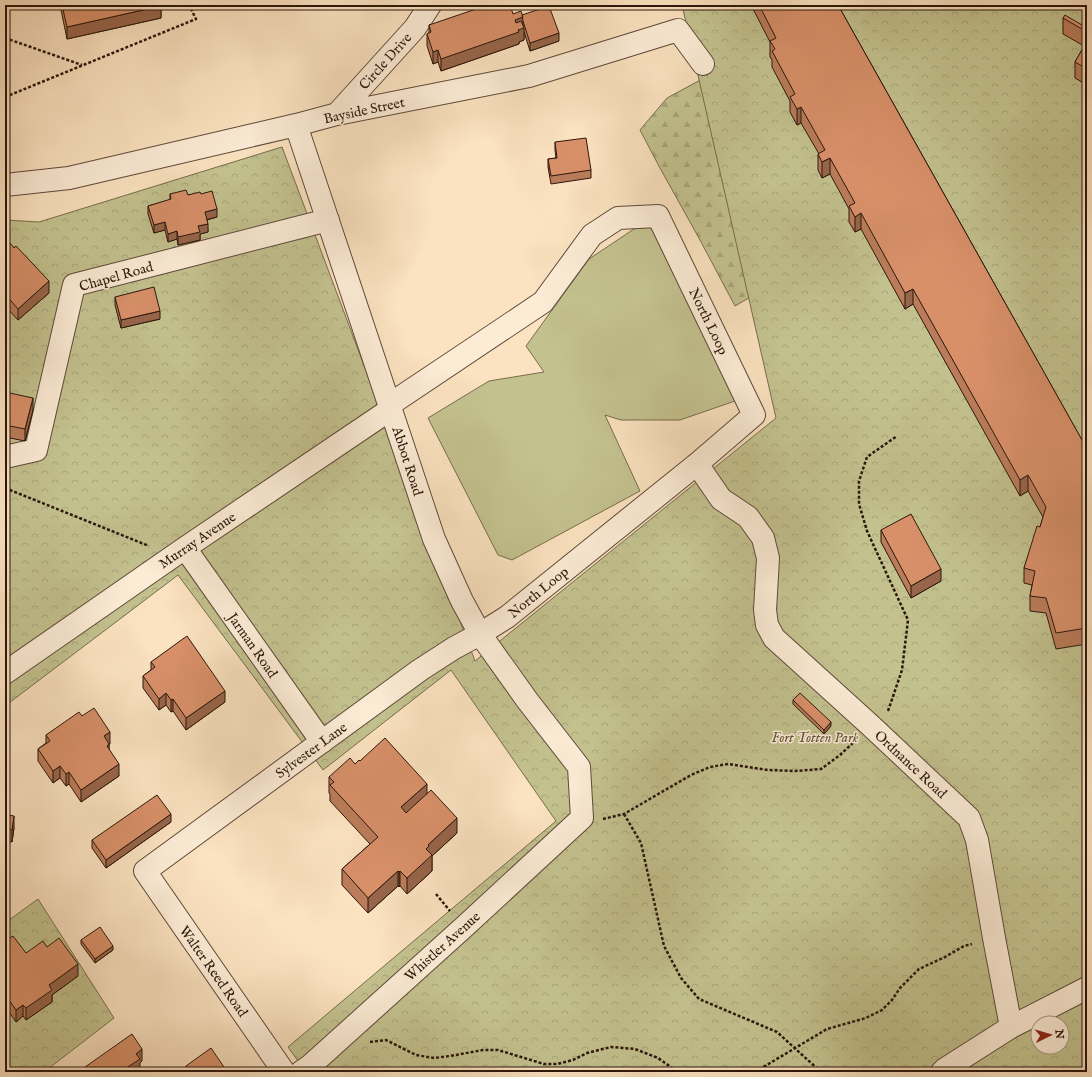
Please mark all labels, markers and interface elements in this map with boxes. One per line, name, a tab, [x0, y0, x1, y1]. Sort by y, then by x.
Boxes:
street label: Circle Drive	[355, 29, 416, 94]
street label: Bayside Street	[322, 94, 407, 128]
street label: Chapel Road	[77, 258, 156, 296]
street label: North Loop	[684, 285, 732, 358]
street label: Abbot Road	[387, 424, 427, 499]
street label: Murray Avenue	[156, 508, 240, 573]
street label: North Loop	[505, 563, 573, 623]
street label: Jarman Road	[222, 608, 282, 682]
street label: Sylvester Lane	[272, 718, 351, 783]
street label: Ordnance Road	[870, 727, 951, 803]
park label: Fort Totten Park	[772, 729, 859, 747]
street label: Whistler Avenue	[401, 908, 485, 986]
street label: Walter Reed Road	[175, 922, 252, 1021]
north arrow	[1030, 1015, 1070, 1055]
text: N	[1051, 1028, 1066, 1040]

